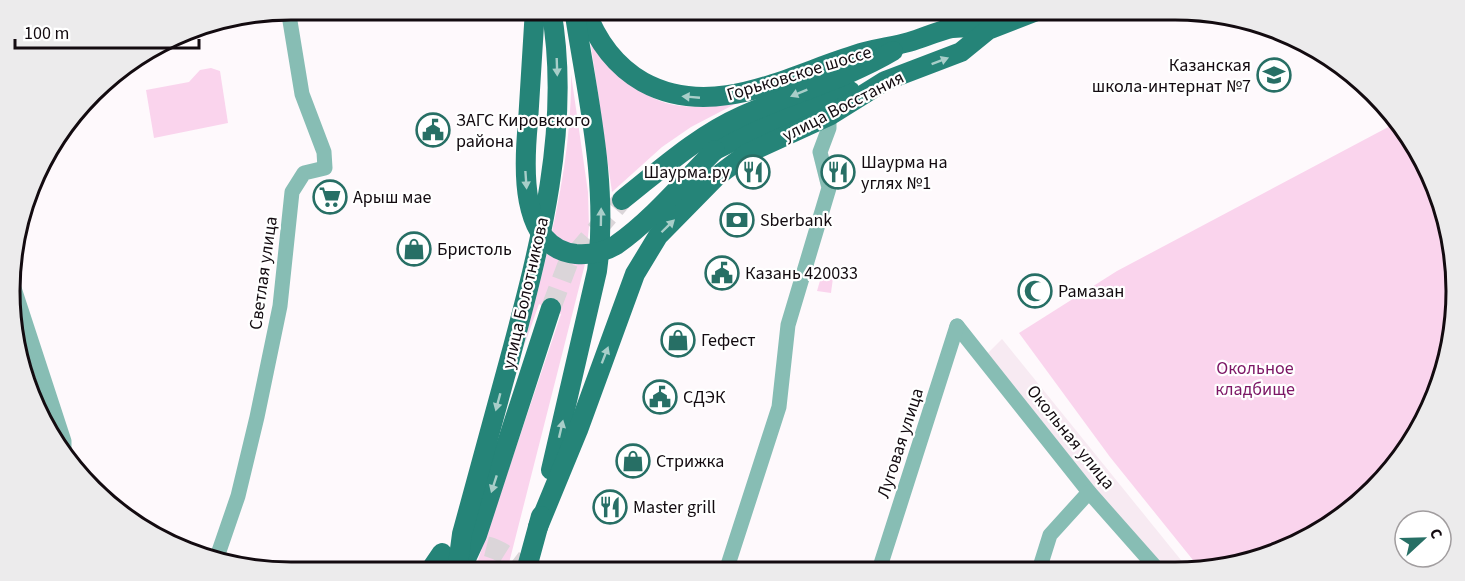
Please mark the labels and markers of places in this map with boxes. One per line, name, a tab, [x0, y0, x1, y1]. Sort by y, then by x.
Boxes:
place label: Казанская школа-интернат №7	[1092, 53, 1251, 99]
school or university icon: Казанская школа-интернат №7	[1256, 57, 1292, 93]
place label: ЗАГС Кировского района	[456, 108, 590, 154]
public building icon: ЗАГС Кировского района	[415, 112, 451, 148]
place label: Шаурма на углях №1	[861, 150, 948, 196]
restaurant icon: Шаурма.ру	[735, 154, 771, 190]
restaurant icon: Шаурма на углях №1	[820, 154, 856, 190]
place label: Шаурма.ру	[643, 160, 731, 185]
supermarket icon: Арыш мае	[312, 179, 348, 215]
place label: Арыш мае	[353, 185, 431, 210]
bank icon: Sberbank	[719, 202, 755, 238]
place label: Sberbank	[760, 208, 832, 233]
shop icon: Бристоль	[396, 231, 432, 267]
place label: Бристоль	[437, 237, 512, 262]
public building icon: Казань 420033	[704, 255, 740, 291]
place label: Казань 420033	[745, 261, 858, 286]
mosque icon: Рамазан	[1017, 273, 1053, 309]
place label: Рамазан	[1058, 279, 1124, 304]
shop icon: Гефест	[660, 322, 696, 358]
place label: Гефест	[701, 328, 755, 353]
public building icon: СДЭК	[642, 379, 678, 415]
place label: СДЭК	[683, 385, 726, 410]
shop icon: Стрижка	[615, 443, 651, 479]
place label: Стрижка	[656, 449, 724, 474]
restaurant icon: Master grill	[592, 489, 628, 525]
place label: Master grill	[633, 495, 716, 520]

